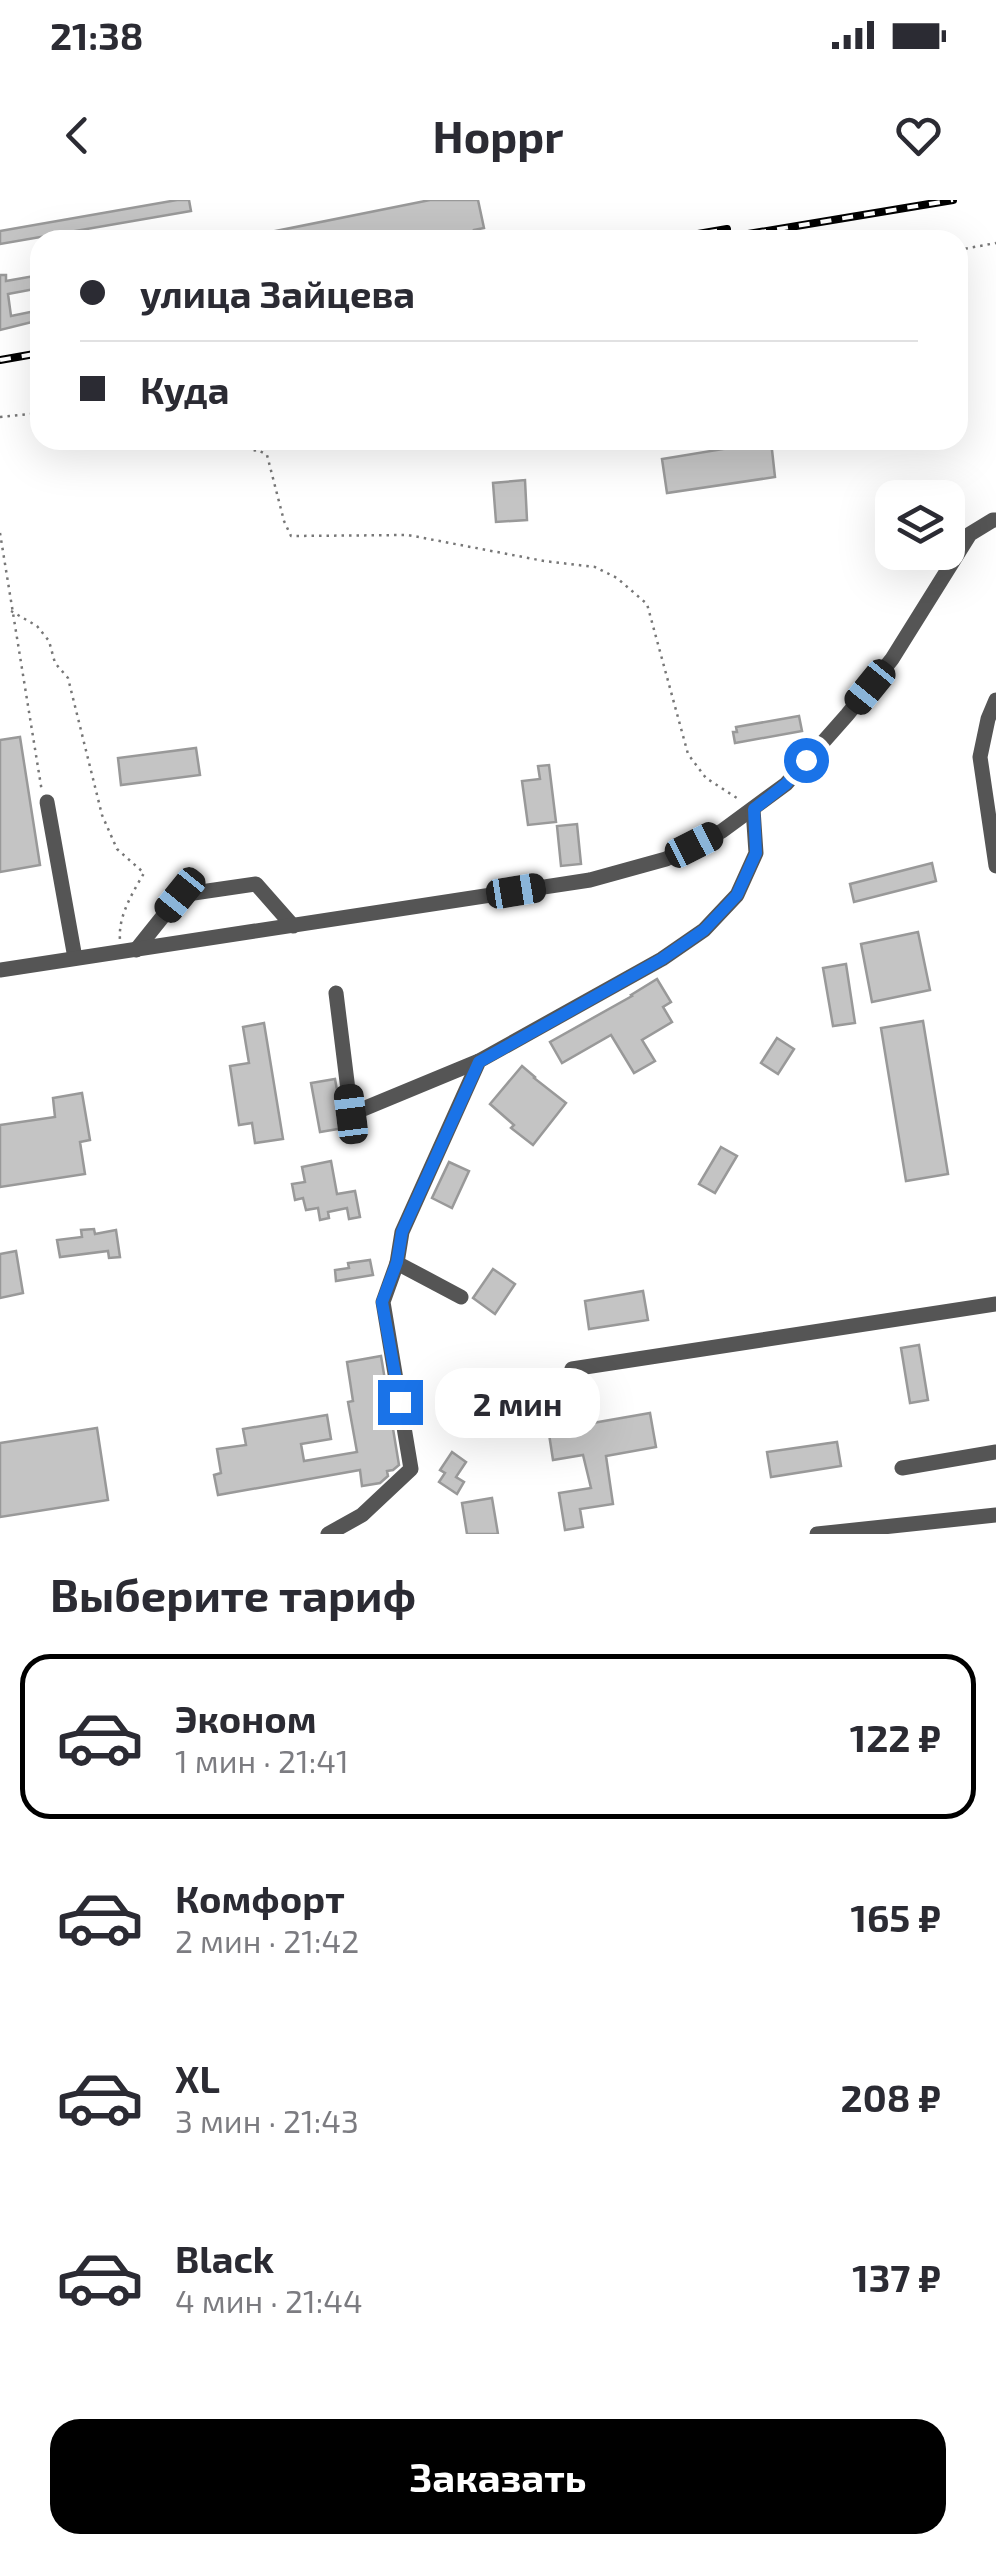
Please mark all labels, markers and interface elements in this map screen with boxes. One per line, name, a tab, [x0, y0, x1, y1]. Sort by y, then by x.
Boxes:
text: 21:38	[50, 12, 143, 58]
icon: back	[50, 108, 105, 163]
text: Hoppr	[433, 108, 563, 162]
icon: heart	[891, 108, 946, 163]
text: улица Зайцева	[140, 270, 415, 316]
text: Куда	[140, 366, 229, 412]
map controls	[875, 480, 965, 570]
button: layers	[875, 480, 965, 570]
car	[839, 654, 901, 720]
route start	[784, 738, 829, 783]
car	[660, 818, 728, 872]
car	[149, 862, 211, 928]
car	[484, 871, 548, 911]
car	[332, 1082, 370, 1146]
callout: 2 мин	[435, 1367, 600, 1437]
route end	[378, 1380, 423, 1425]
text: 2 мин	[473, 1384, 562, 1422]
text: Выберите тариф	[50, 1567, 416, 1621]
icon: car	[55, 1692, 145, 1782]
text: Эконом	[175, 1695, 317, 1741]
text: 122 ₽	[850, 1714, 941, 1760]
text: 1 мин · 21:41	[175, 1741, 349, 1779]
icon: car	[55, 1872, 145, 1962]
text: Комфорт	[175, 1875, 345, 1921]
text: 165 ₽	[851, 1894, 941, 1940]
text: 2 мин · 21:42	[175, 1921, 359, 1959]
icon: car	[55, 2052, 145, 2142]
text: XL	[175, 2055, 220, 2101]
text: 208 ₽	[841, 2074, 941, 2120]
text: 3 мин · 21:43	[175, 2101, 359, 2139]
icon: car	[55, 2232, 145, 2322]
text: Black	[175, 2235, 274, 2281]
text: 137 ₽	[852, 2254, 941, 2300]
text: 4 мин · 21:44	[175, 2281, 363, 2319]
button: Заказать	[50, 2419, 946, 2534]

